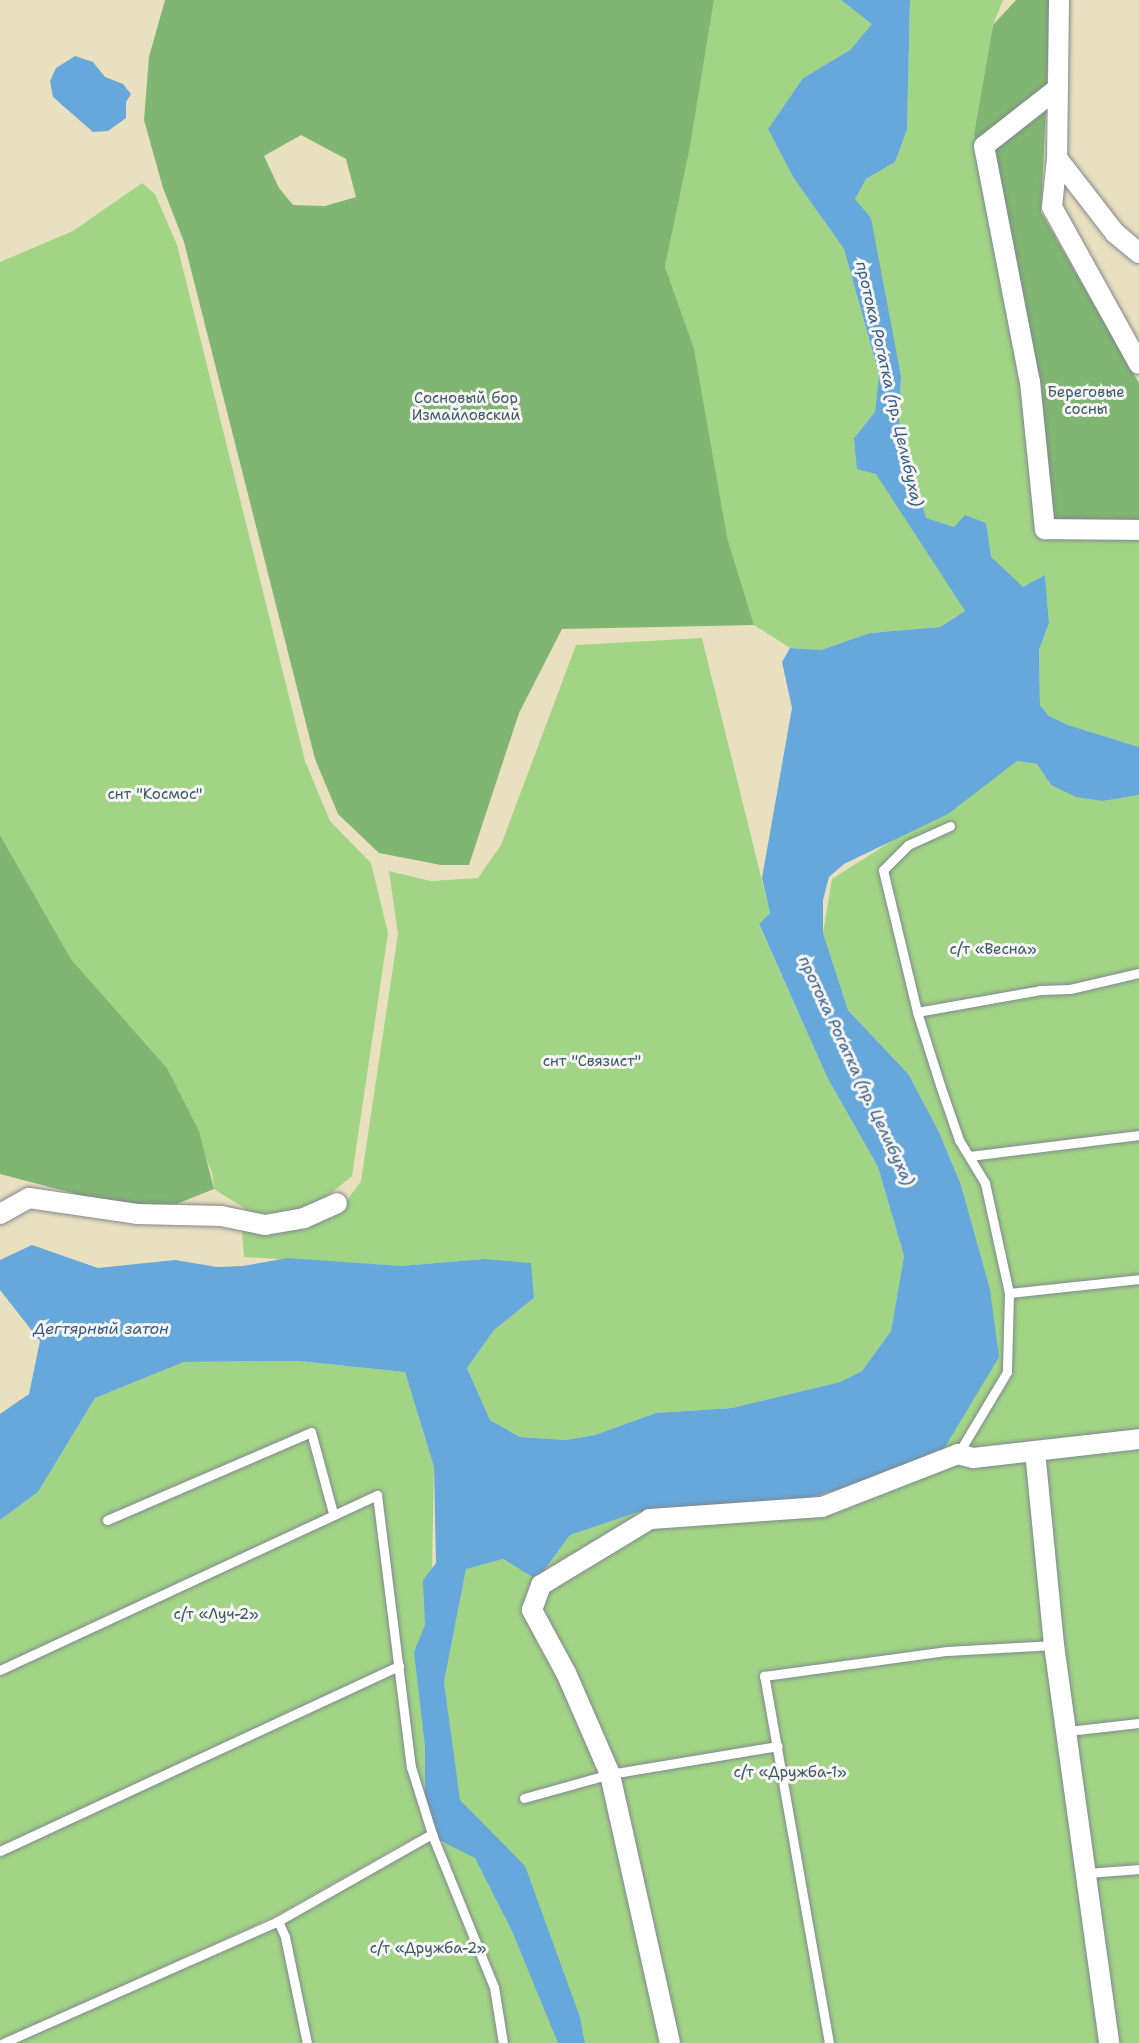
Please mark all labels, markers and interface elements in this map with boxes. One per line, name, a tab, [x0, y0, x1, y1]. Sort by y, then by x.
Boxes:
water label: протока Рогатка (пр. Целибуха)	[851, 260, 927, 508]
park label: Береговые сосны	[1047, 383, 1125, 418]
park label: Сосновый бор Измайловский	[412, 389, 520, 424]
park label: снт "Космос"	[107, 786, 203, 804]
park label: с/т «Весна»	[950, 941, 1036, 959]
water label: протока Рогатка (пр. Целибуха)	[794, 953, 918, 1189]
park label: снт "Связист"	[543, 1053, 641, 1071]
water label: Дегтярный затон	[33, 1319, 169, 1339]
park label: с/т «Луч-2»	[174, 1606, 258, 1624]
park label: с/т «Дружба-1»	[733, 1764, 847, 1782]
park label: с/т «Дружба-2»	[370, 1940, 486, 1958]

